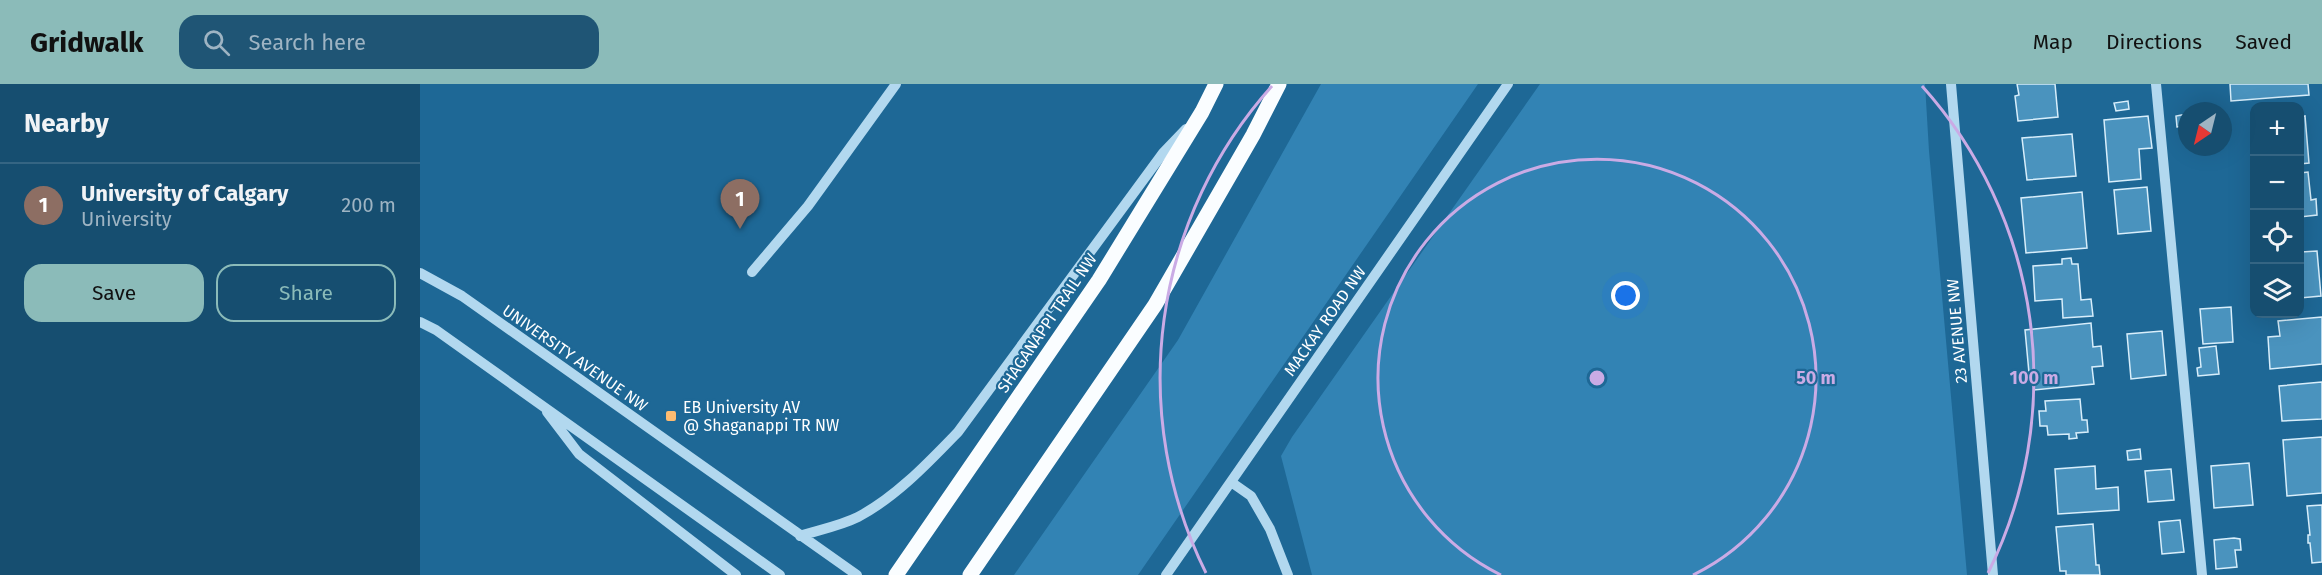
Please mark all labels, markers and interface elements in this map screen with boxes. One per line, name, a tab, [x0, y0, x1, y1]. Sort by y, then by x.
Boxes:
search box	[179, 15, 599, 69]
text: Gridwalk	[30, 26, 143, 59]
icon: search	[200, 26, 233, 59]
text: Search here	[248, 29, 366, 56]
text: Map	[2033, 29, 2073, 55]
text: Directions	[2106, 29, 2202, 55]
text: Saved	[2235, 29, 2292, 55]
north arrow	[2178, 102, 2232, 156]
map controls	[2250, 102, 2304, 318]
button: +	[2250, 102, 2304, 156]
text: Nearby	[24, 108, 109, 139]
button: −	[2250, 156, 2304, 210]
text: University of Calgary	[81, 180, 288, 207]
pin: 1	[720, 180, 760, 229]
text: 1	[39, 193, 48, 217]
text: 200 m	[341, 193, 396, 217]
text: University	[81, 207, 172, 231]
button: locate	[2250, 210, 2304, 264]
street label: SHAGANAPPI TRAIL NW	[993, 250, 1101, 396]
street label: MACKAY ROAD NW	[1280, 262, 1370, 380]
button: Save	[24, 264, 204, 322]
button: Share	[216, 264, 396, 322]
button: layers	[2250, 264, 2304, 318]
street label: 23 AVENUE NW	[1943, 278, 1971, 384]
your location	[1611, 281, 1640, 310]
street label: UNIVERSITY AVENUE NW	[499, 301, 651, 415]
text: 50 m	[1796, 367, 1836, 389]
text: 100 m	[2010, 367, 2058, 389]
centre of rings	[1587, 368, 1607, 388]
place label: EB University AV @ Shaganappi TR NW	[683, 398, 839, 435]
marker: EB University AV @ Shaganappi TR NW	[664, 409, 678, 423]

